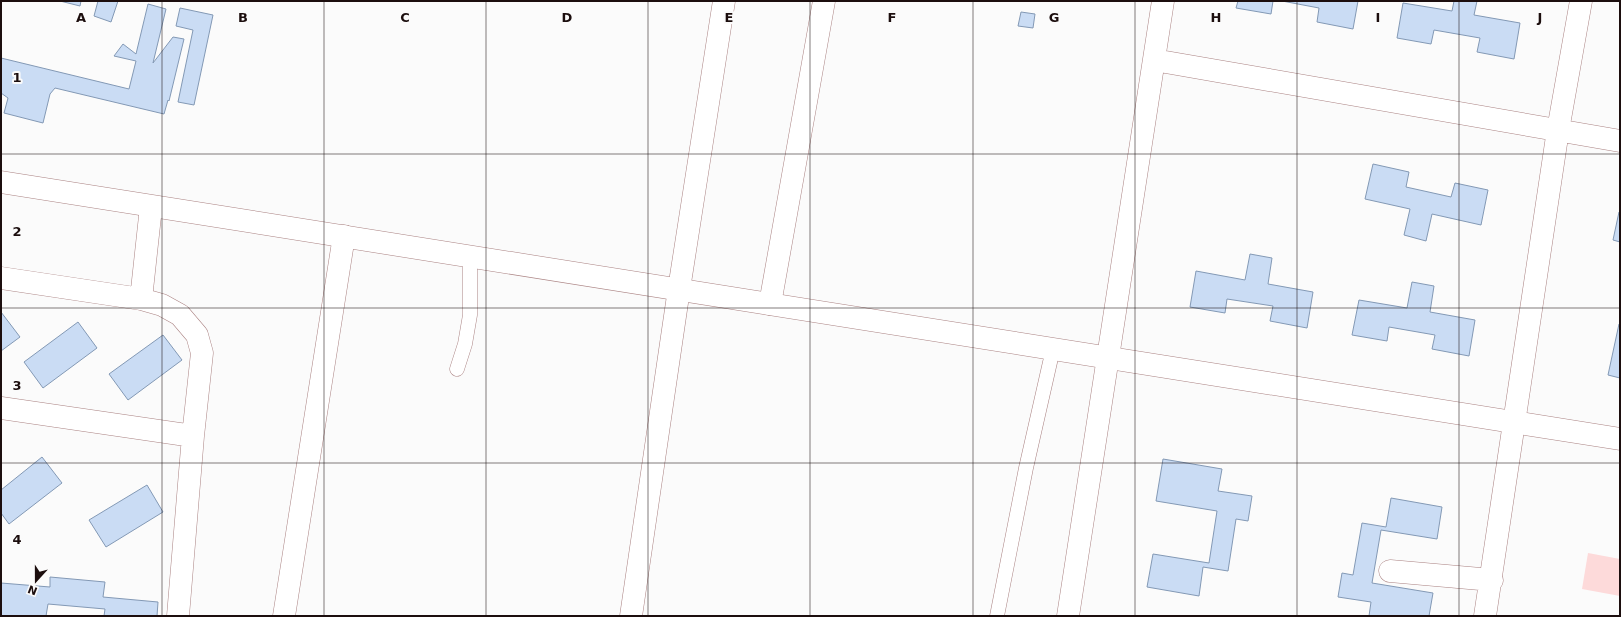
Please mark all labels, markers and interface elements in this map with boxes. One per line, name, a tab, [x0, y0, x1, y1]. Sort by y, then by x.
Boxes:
text: A	[76, 10, 86, 25]
text: B	[238, 10, 248, 25]
text: C	[400, 10, 410, 25]
text: D	[562, 10, 573, 25]
text: E	[725, 10, 733, 25]
text: F	[888, 10, 896, 25]
text: G	[1049, 10, 1059, 25]
text: H	[1211, 10, 1221, 25]
text: I	[1376, 10, 1380, 25]
text: J	[1537, 10, 1542, 25]
text: 1	[12, 70, 22, 85]
text: 2	[12, 224, 22, 239]
text: 3	[12, 378, 22, 393]
text: 4	[12, 532, 22, 547]
north arrow	[16, 561, 56, 601]
text: N	[26, 582, 39, 598]

